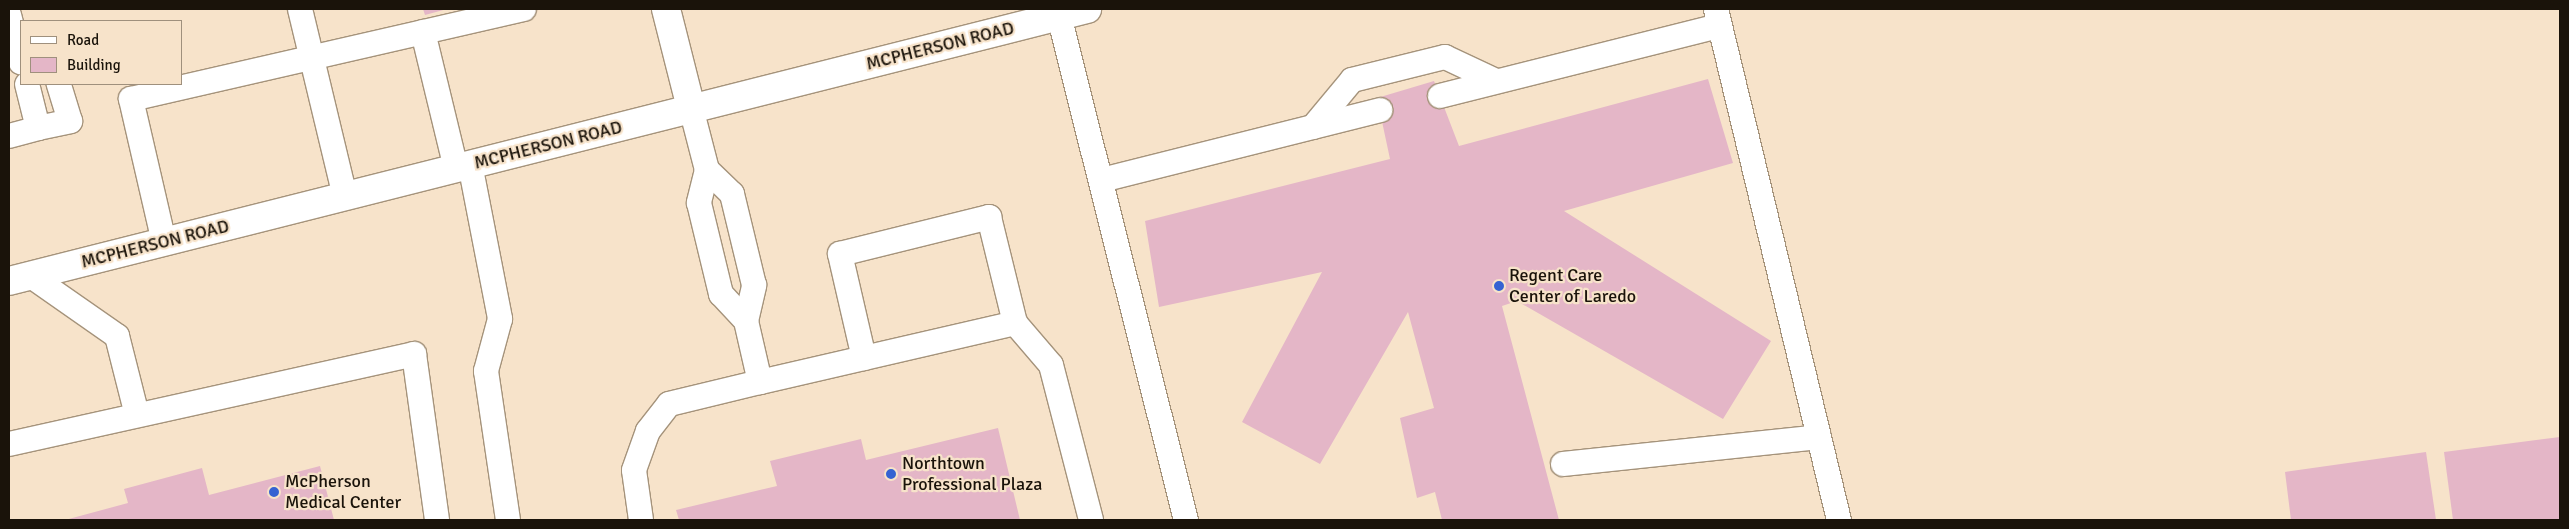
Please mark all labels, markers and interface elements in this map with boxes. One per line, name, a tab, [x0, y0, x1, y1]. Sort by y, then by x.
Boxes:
street label: MCPHERSON ROAD	[864, 17, 1016, 75]
legend	[20, 20, 182, 85]
text: Road	[67, 31, 99, 49]
text: Building	[67, 56, 121, 74]
street label: MCPHERSON ROAD	[472, 116, 624, 174]
street label: MCPHERSON ROAD	[79, 215, 231, 273]
place label: Regent Care Center of Laredo	[1509, 265, 1636, 308]
marker: Regent Care Center of Laredo	[1493, 280, 1505, 292]
place label: Northtown Professional Plaza	[902, 453, 1042, 496]
marker: Northtown Professional Plaza	[884, 467, 898, 481]
place label: McPherson Medical Center	[285, 471, 401, 514]
marker: McPherson Medical Center	[267, 485, 281, 499]

